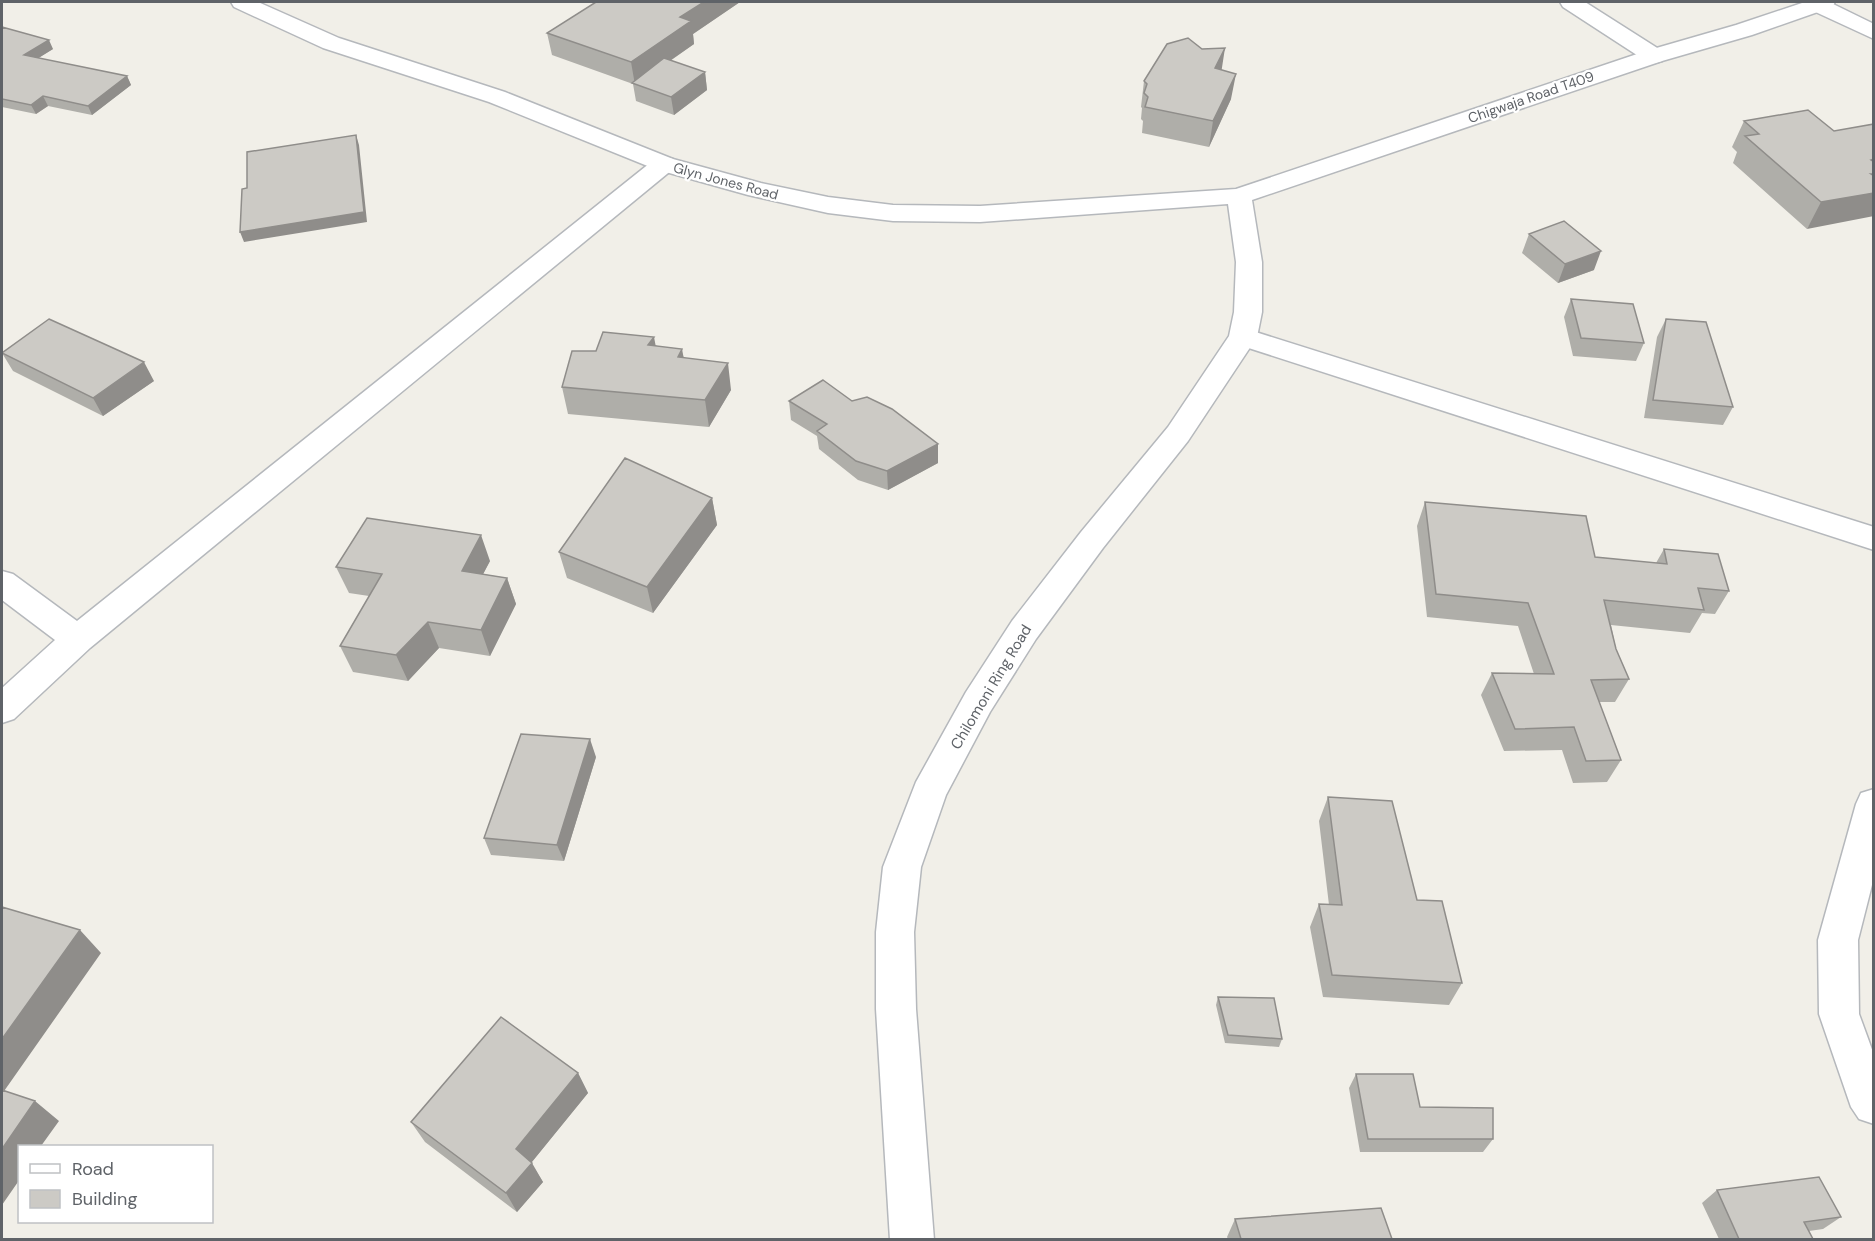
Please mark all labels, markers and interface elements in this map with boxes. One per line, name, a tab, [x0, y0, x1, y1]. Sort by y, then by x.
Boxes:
street label: Chigwaja Road T409	[1466, 67, 1597, 127]
street label: Glyn Jones Road	[672, 158, 780, 204]
street label: Chilomoni Ring Road	[946, 621, 1036, 753]
legend	[18, 1145, 213, 1223]
text: Road	[72, 1157, 114, 1181]
text: Building	[72, 1187, 137, 1211]

